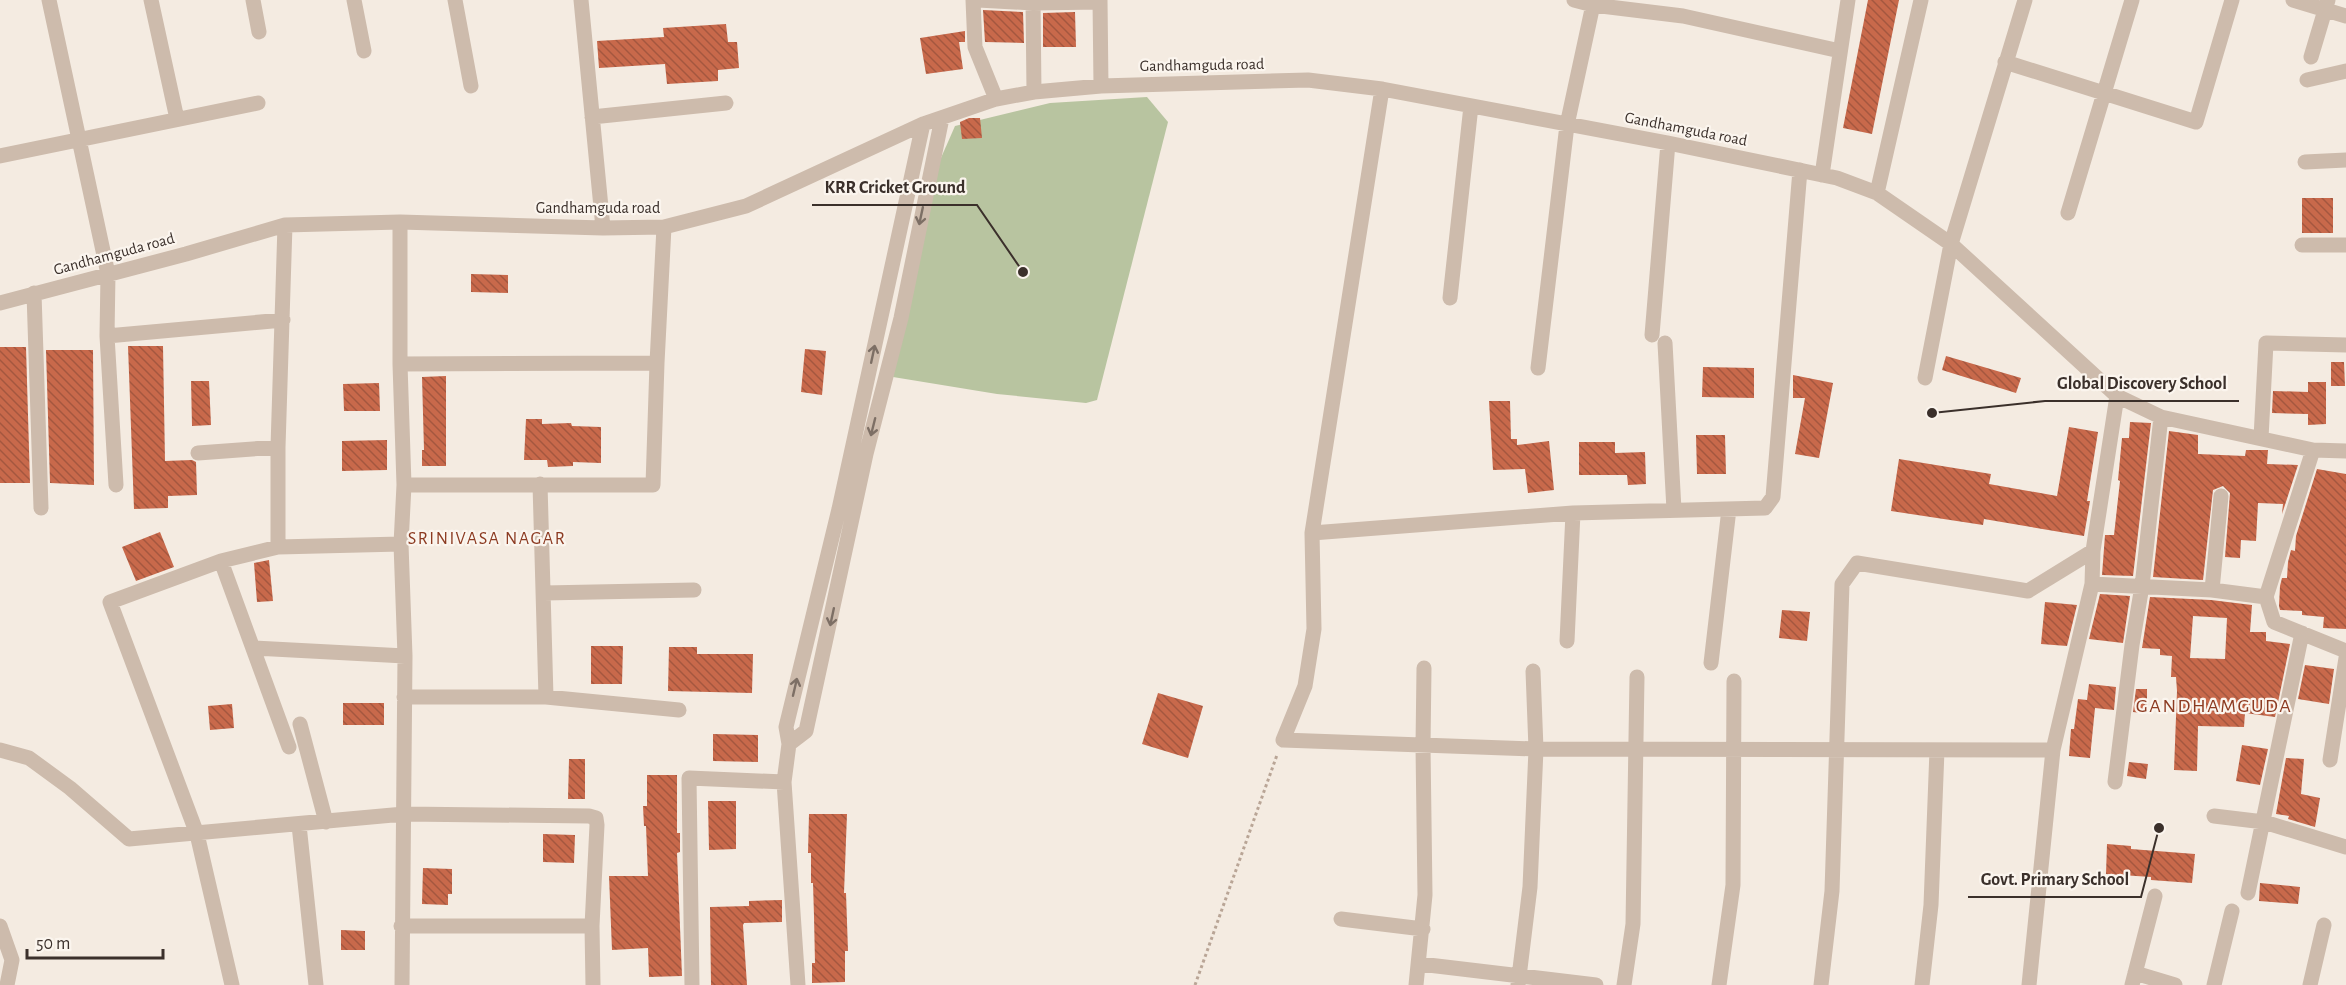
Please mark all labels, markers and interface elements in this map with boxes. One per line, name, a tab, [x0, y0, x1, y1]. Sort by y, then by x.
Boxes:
street label: Gandhamguda road	[1140, 56, 1264, 74]
street label: Gandhamguda road	[1623, 109, 1749, 149]
callout: KRR Cricket Ground	[812, 169, 977, 205]
text: KRR Cricket Ground	[824, 179, 966, 197]
street label: Gandhamguda road	[536, 200, 660, 216]
one-way arrow	[915, 206, 926, 226]
street label: Gandhamguda road	[52, 230, 176, 278]
one-way arrow	[867, 345, 879, 364]
callout: Global Discovery School	[2045, 365, 2239, 401]
text: Global Discovery School	[2057, 375, 2227, 393]
one-way arrow	[867, 417, 879, 436]
district label: SRINIVASA NAGAR	[408, 530, 566, 548]
one-way arrow	[825, 608, 837, 627]
one-way arrow	[790, 678, 802, 697]
district label: GANDHAMGUDA	[2136, 696, 2292, 716]
callout: Govt. Primary School	[1968, 861, 2141, 897]
text: Govt. Primary School	[1981, 871, 2129, 889]
scale bar	[27, 922, 164, 960]
text: 50 m	[36, 935, 70, 953]

